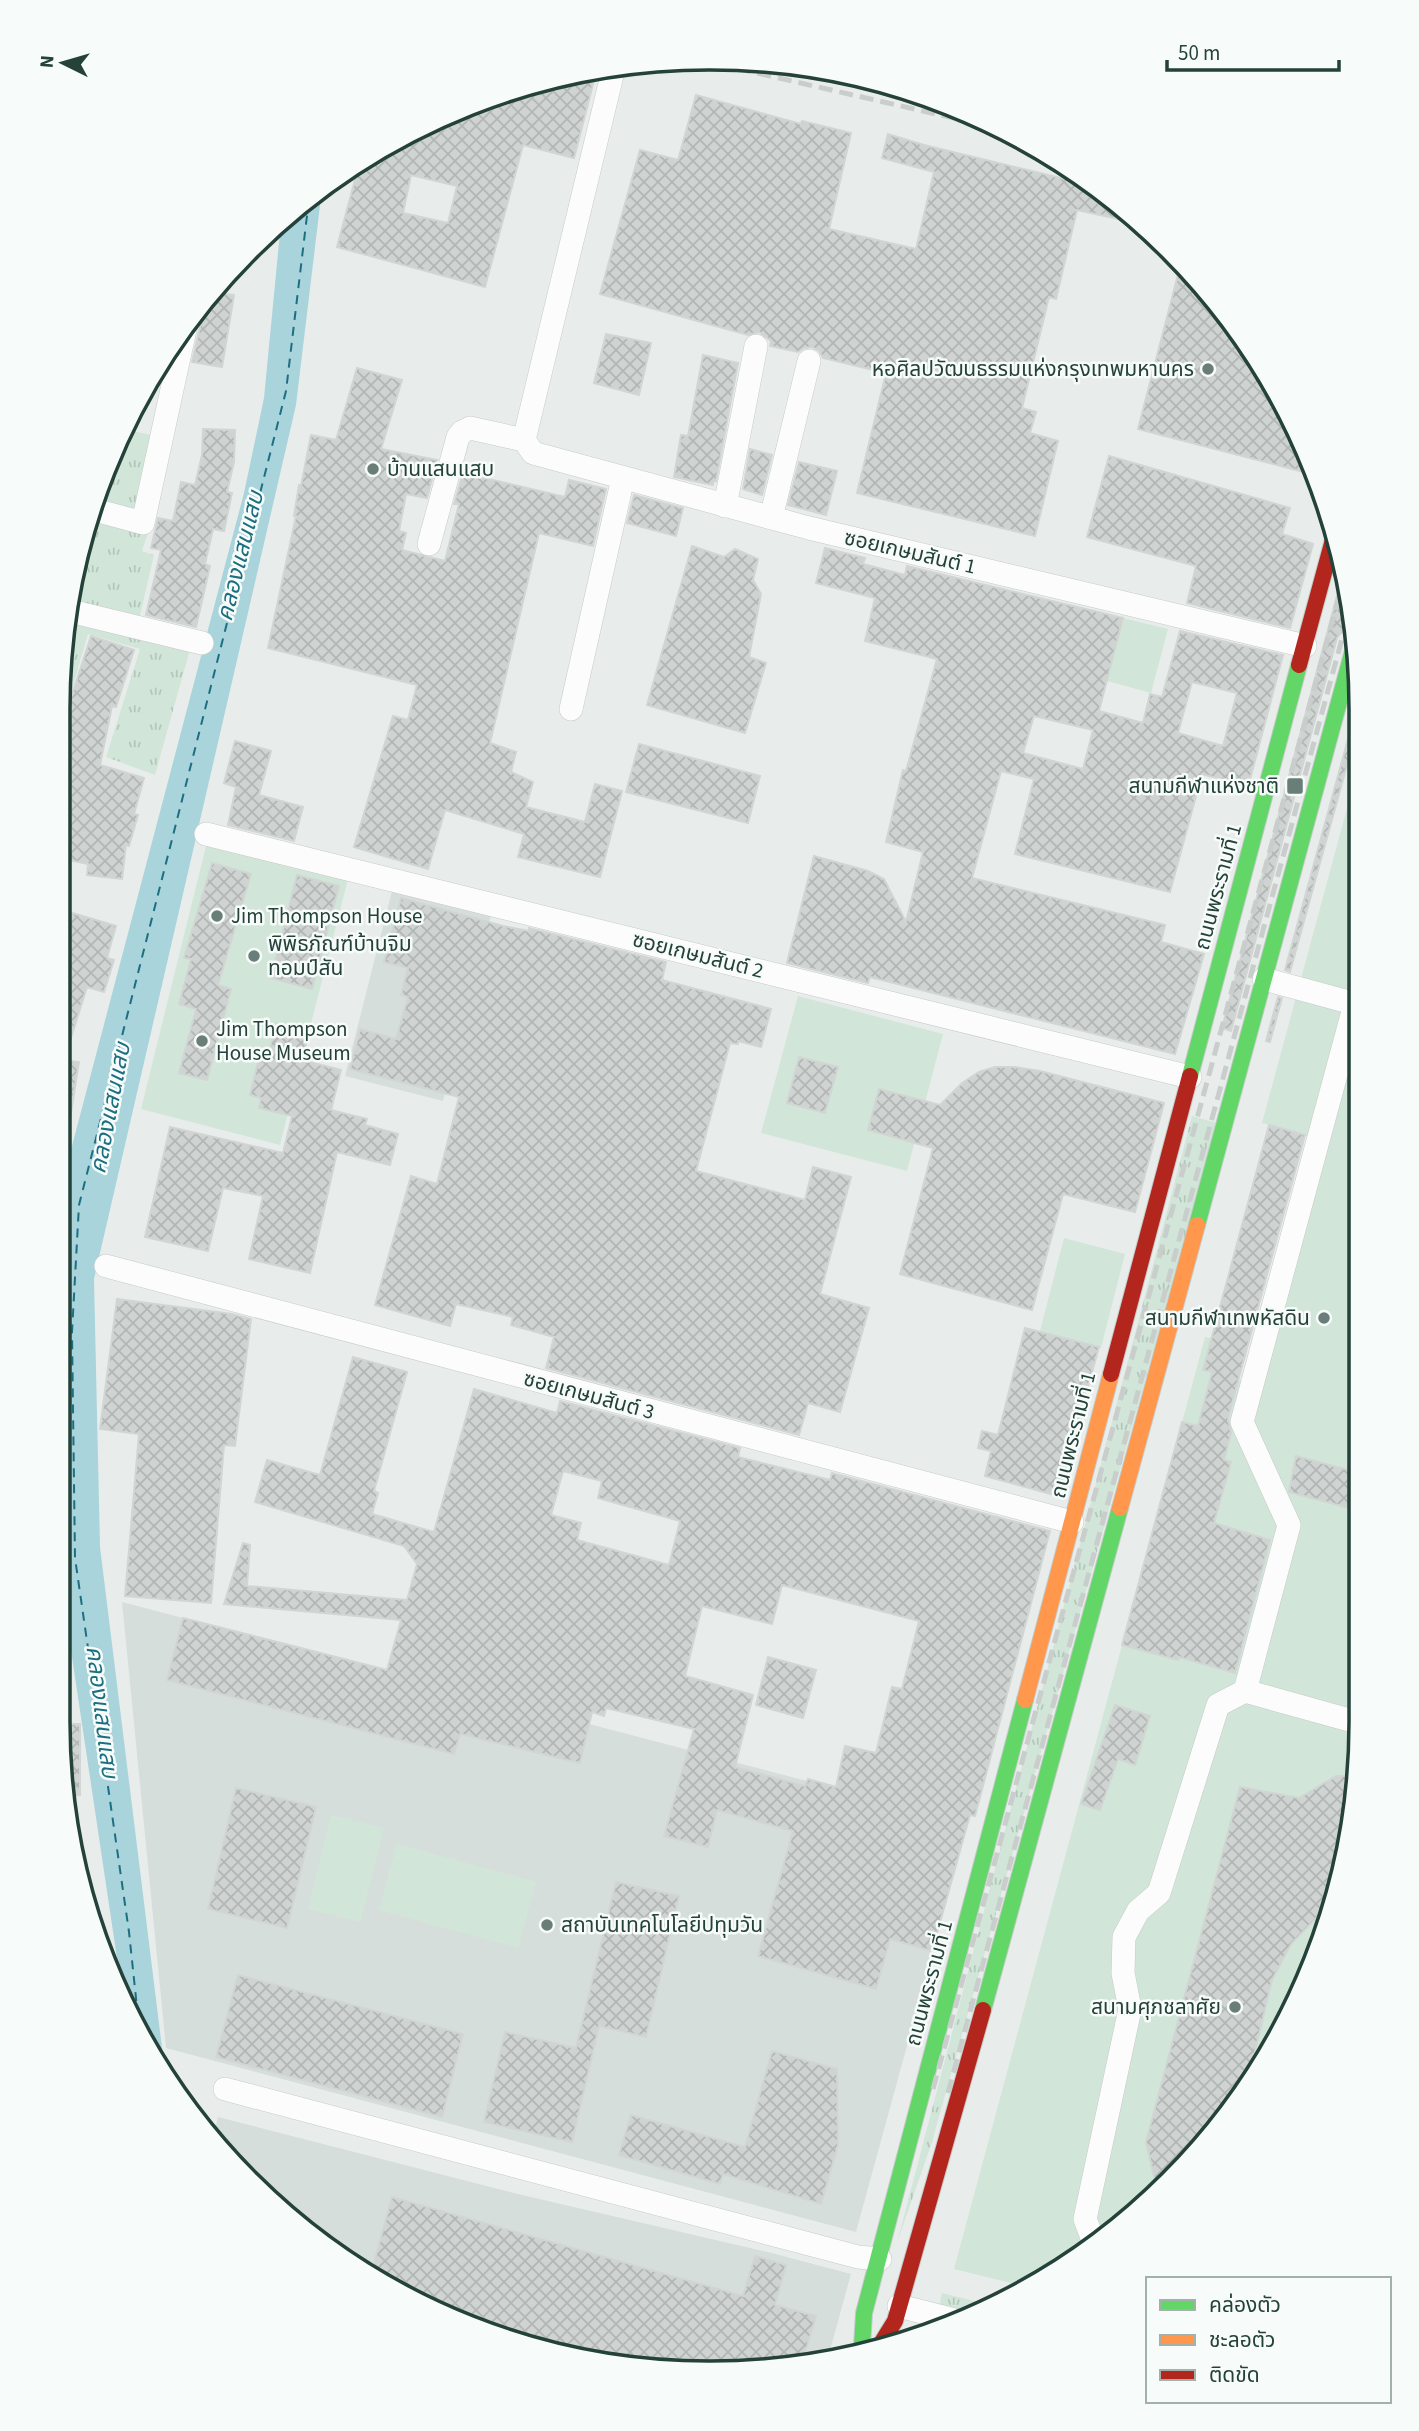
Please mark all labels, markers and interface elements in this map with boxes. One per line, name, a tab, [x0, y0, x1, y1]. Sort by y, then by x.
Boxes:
north arrow	[28, 28, 98, 98]
scale bar	[1167, 28, 1338, 72]
text: 50 m	[1178, 38, 1220, 68]
text: N	[34, 54, 62, 69]
place label: หอศิลปวัฒนธรรมแห่งกรุงเทพมหานคร	[872, 354, 1194, 384]
marker: หอศิลปวัฒนธรรมแห่งกรุงเทพมหานคร	[1200, 361, 1216, 377]
place label: บ้านแสนแสบ	[387, 454, 494, 484]
marker: บ้านแสนแสบ	[365, 461, 381, 477]
water label: คลองแสนแสบ	[208, 486, 273, 624]
street label: ซอยเกษมสันต์ 1	[841, 522, 979, 582]
place label: สนามกีฬาแห่งชาติ	[1129, 771, 1279, 801]
marker: สนามกีฬาแห่งชาติ	[1285, 776, 1305, 796]
street label: ถนนพระรามที่ 1	[1187, 821, 1249, 953]
place label: Jim Thompson House	[231, 901, 423, 931]
marker: Jim Thompson House	[209, 908, 225, 924]
street label: ซอยเกษมสันต์ 2	[629, 924, 767, 986]
place label: พิพิธภัณฑ์บ้านจิม ทอมป์สัน	[268, 929, 412, 983]
marker: พิพิธภัณฑ์บ้านจิม ทอมป์สัน	[246, 948, 262, 964]
place label: Jim Thompson House Museum	[216, 1014, 351, 1068]
marker: Jim Thompson House Museum	[194, 1033, 210, 1049]
water label: คลองแสนแสบ	[81, 1038, 139, 1176]
place label: สนามกีฬาเทพหัสดิน	[1145, 1303, 1310, 1333]
marker: สนามกีฬาเทพหัสดิน	[1316, 1310, 1332, 1326]
street label: ซอยเกษมสันต์ 3	[520, 1363, 658, 1427]
street label: ถนนพระรามที่ 1	[1043, 1369, 1103, 1501]
water label: คลองแสนแสบ	[78, 1644, 127, 1782]
place label: สถาบันเทคโนโลยีปทุมวัน	[561, 1910, 763, 1940]
marker: สถาบันเทคโนโลยีปทุมวัน	[539, 1917, 555, 1933]
street label: ถนนพระรามที่ 1	[898, 1917, 960, 2049]
place label: สนามศุภชลาศัย	[1091, 1992, 1221, 2022]
marker: สนามศุภชลาศัย	[1227, 1999, 1243, 2015]
legend	[1146, 2277, 1391, 2403]
text: คล่องตัว	[1209, 2290, 1281, 2320]
text: ชะลอตัว	[1209, 2325, 1275, 2355]
text: ติดขัด	[1209, 2360, 1260, 2390]

